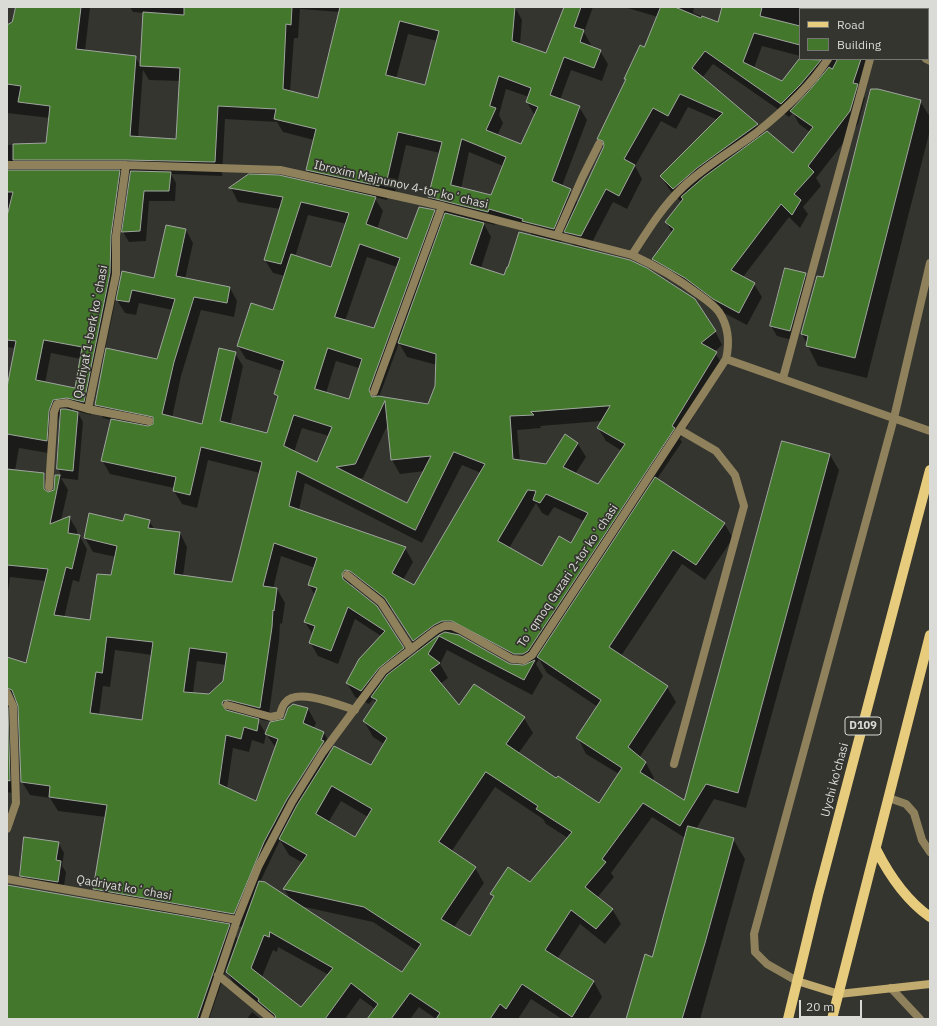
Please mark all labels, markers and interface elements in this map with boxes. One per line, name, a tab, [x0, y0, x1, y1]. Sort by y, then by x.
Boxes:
legend	[799, 8, 929, 60]
text: Road	[837, 17, 865, 32]
text: Building	[837, 37, 881, 52]
street label: Ibroxim Majnunov 4-tor koʻchasi	[313, 158, 489, 212]
street label: Qadriyat 1-berk koʻchasi	[71, 264, 111, 400]
street label: Toʻqmoq Guzari 2-tor koʻchasi	[515, 502, 621, 650]
road number: D109	[845, 717, 881, 735]
street label: Uychi ko'chasi	[818, 741, 852, 819]
street label: Qadriyat koʻchasi	[75, 873, 173, 903]
scale bar	[801, 992, 864, 1018]
text: 20 m	[806, 999, 834, 1014]

